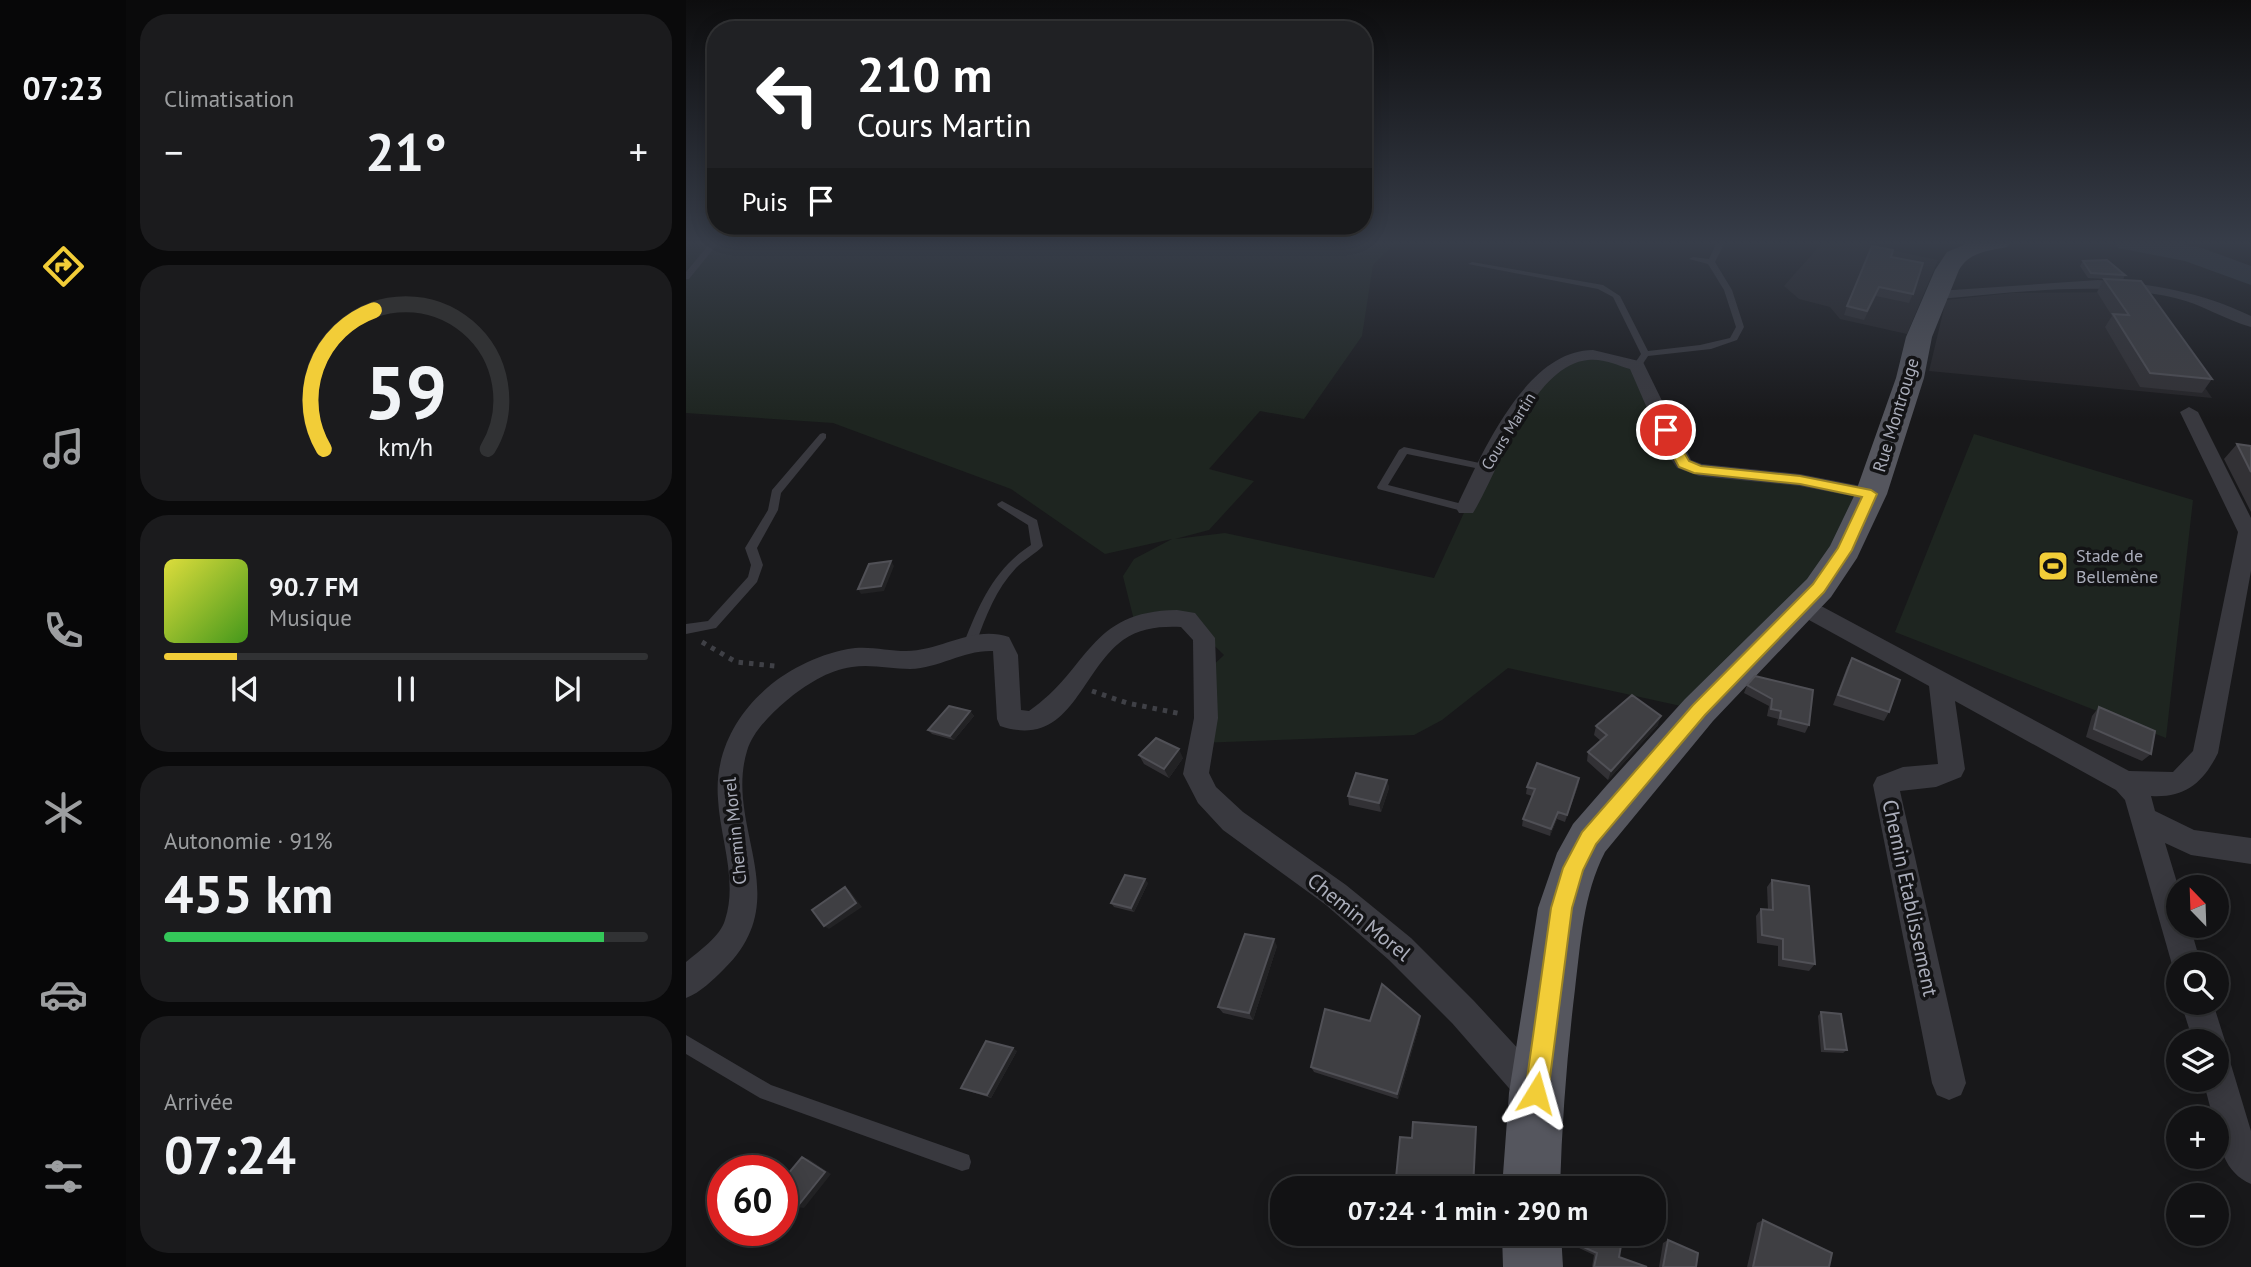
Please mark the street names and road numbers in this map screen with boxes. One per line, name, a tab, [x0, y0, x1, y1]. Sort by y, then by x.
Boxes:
street label: Rue Montrouge	[1867, 355, 1924, 475]
street label: Cours Martin	[1476, 389, 1540, 473]
street label: Chemin Morel	[717, 776, 752, 886]
street label: Chemin Etablissement	[1876, 797, 1945, 999]
street label: Chemin Morel	[1302, 867, 1417, 967]

